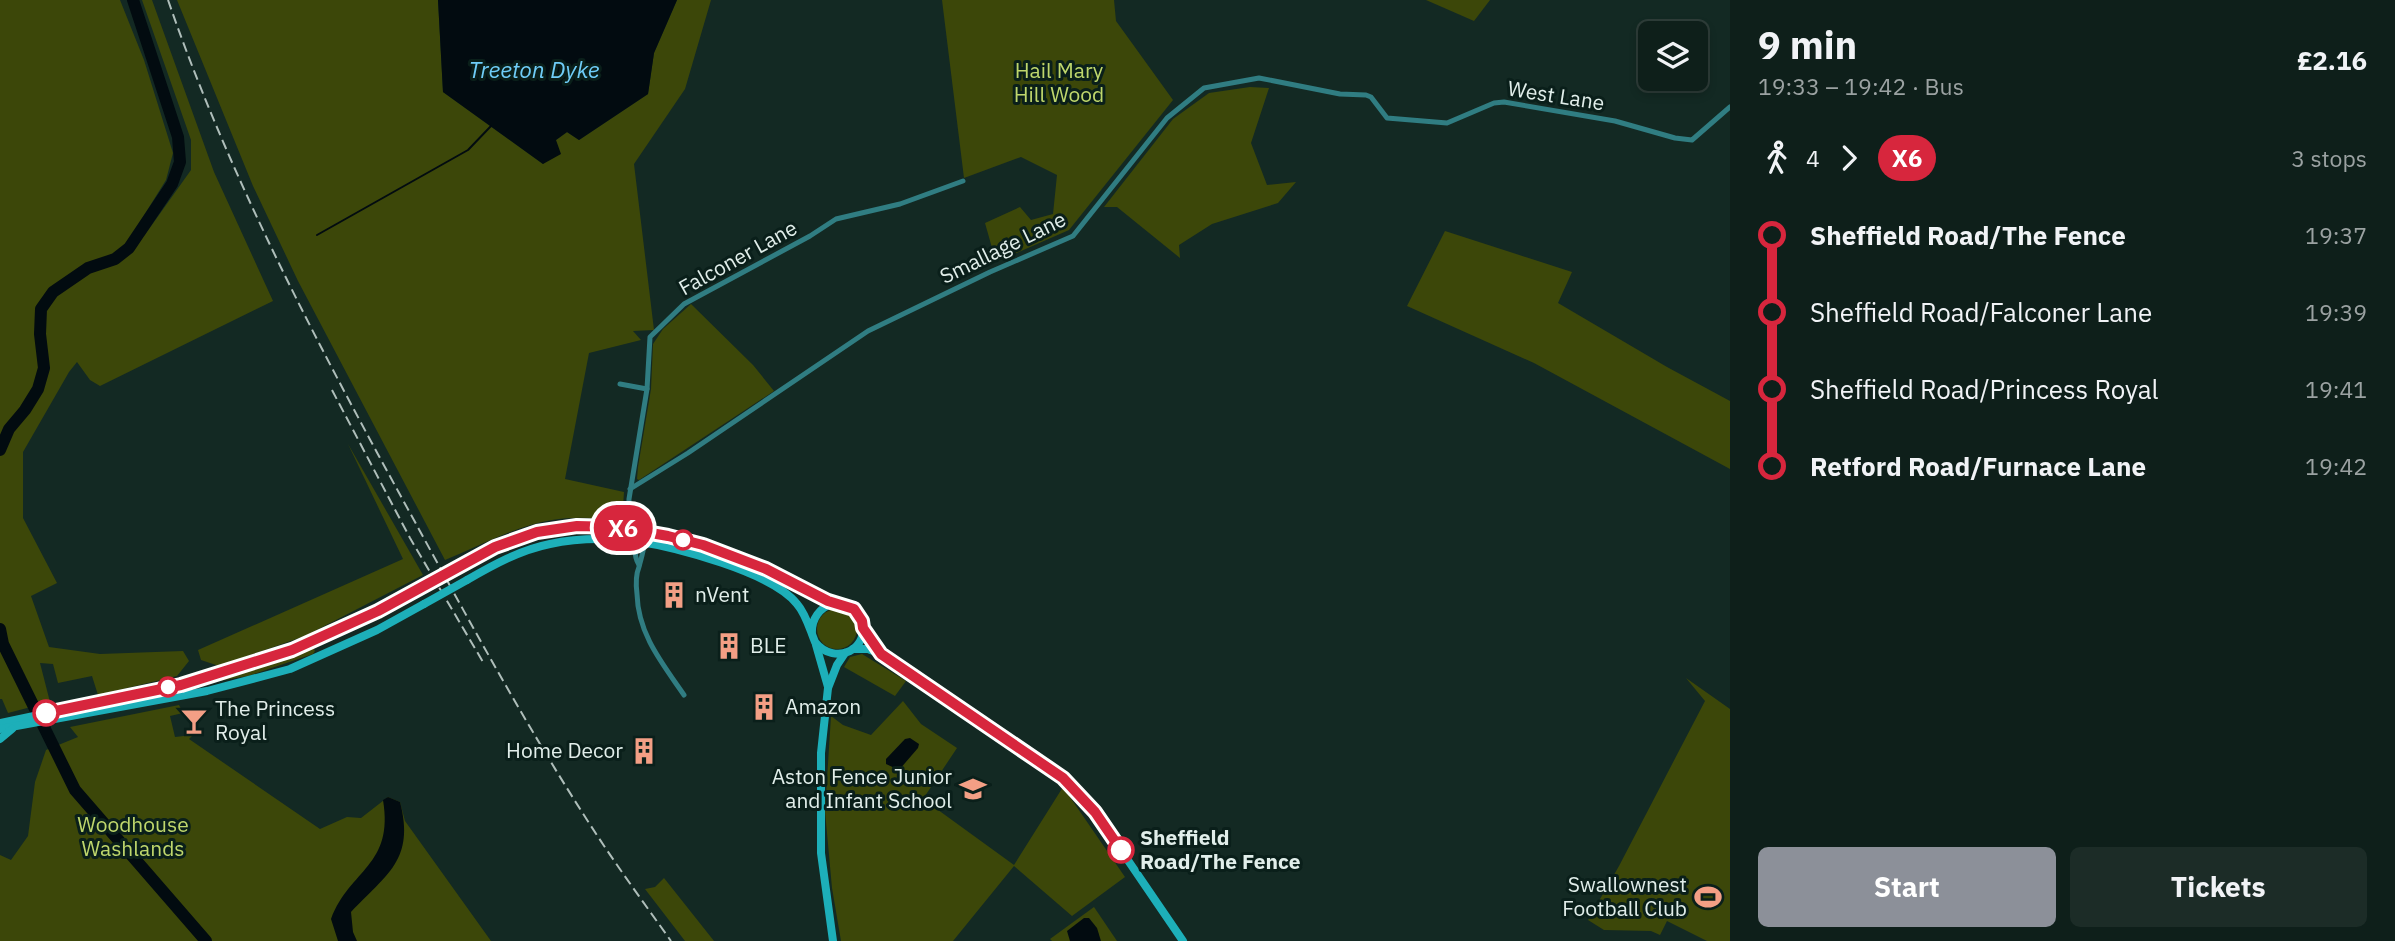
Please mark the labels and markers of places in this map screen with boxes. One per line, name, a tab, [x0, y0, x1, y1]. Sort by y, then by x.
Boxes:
unlabelled marker	[673, 530, 693, 550]
building icon: nVent	[659, 580, 689, 610]
place label: nVent	[695, 580, 749, 608]
building icon: BLE	[714, 631, 744, 661]
place label: BLE	[750, 631, 786, 659]
unlabelled marker	[158, 677, 178, 697]
building icon: Amazon	[749, 692, 779, 722]
place label: Amazon	[785, 692, 861, 720]
place label: The Princess Royal	[215, 694, 335, 746]
unlabelled marker	[33, 700, 59, 726]
bar icon: The Princess Royal	[179, 706, 209, 736]
place label: Home Decor	[506, 736, 623, 764]
building icon: Home Decor	[629, 736, 659, 766]
place label: Aston Fence Junior and Infant School	[772, 762, 952, 814]
school or university icon: Aston Fence Junior and Infant School	[958, 774, 988, 804]
place label: Sheffield Road/The Fence	[1140, 823, 1301, 875]
marker: Sheffield Road/The Fence	[1108, 837, 1134, 863]
place label: Swallownest Football Club	[1562, 870, 1687, 922]
sports icon: Swallownest Football Club	[1693, 882, 1723, 912]

